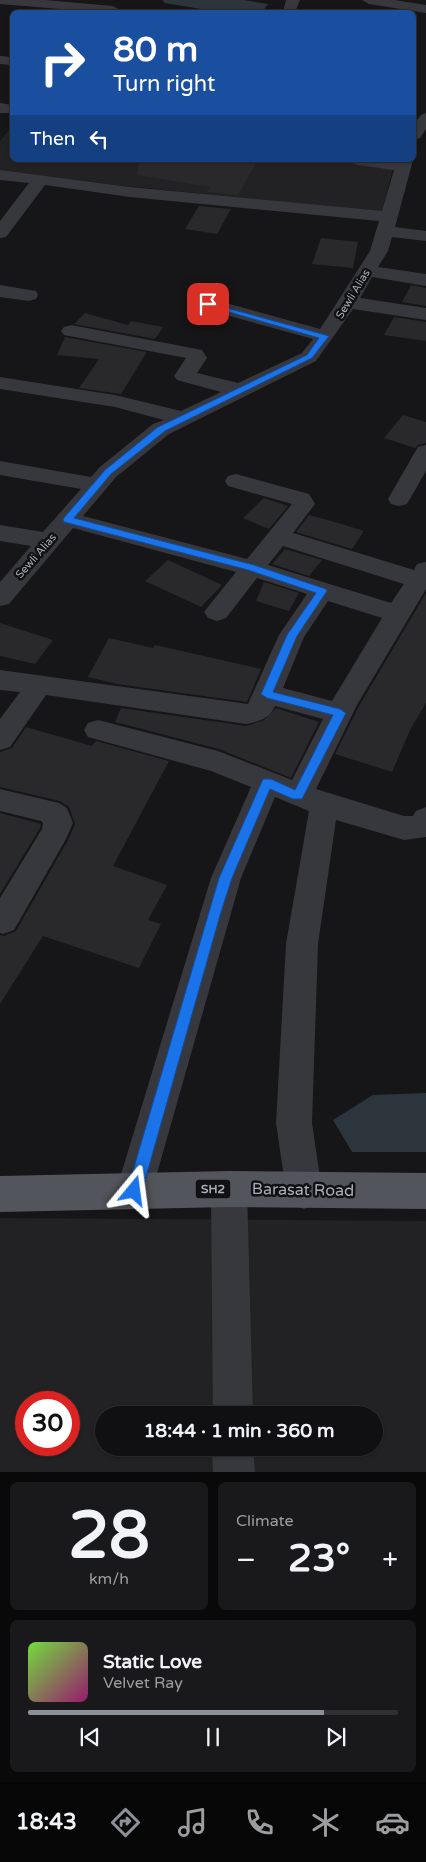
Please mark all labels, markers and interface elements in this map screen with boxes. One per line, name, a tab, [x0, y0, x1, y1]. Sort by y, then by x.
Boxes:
text: 80 m	[113, 29, 198, 71]
icon: right	[30, 30, 95, 95]
text: Turn right	[113, 71, 215, 97]
icon: left	[85, 125, 113, 153]
text: Then	[30, 128, 75, 150]
street label: Sewli Alias	[333, 267, 373, 321]
pin	[187, 283, 229, 325]
icon: arrive	[194, 290, 222, 318]
street label: Sewli Alias	[13, 531, 59, 581]
position arrow	[107, 1164, 159, 1216]
street label: Barasat Road	[252, 1179, 354, 1201]
road number: SH2	[196, 1180, 230, 1198]
speed limit sign: 30	[15, 1391, 80, 1456]
text: 18:44 · 1 min · 360 m	[143, 1420, 335, 1442]
text: 28	[68, 1497, 150, 1576]
text: Climate	[236, 1511, 294, 1531]
text: 23°	[288, 1536, 350, 1582]
text: −	[236, 1543, 256, 1577]
text: +	[382, 1543, 398, 1577]
text: km/h	[89, 1569, 129, 1589]
text: Static Love	[103, 1651, 202, 1673]
text: Velvet Ray	[103, 1673, 183, 1693]
icon: previous	[76, 1723, 104, 1751]
icon: pause	[199, 1723, 227, 1751]
icon: next	[322, 1723, 350, 1751]
icon: directions	[108, 1805, 143, 1840]
icon: music	[175, 1805, 210, 1840]
icon: phone	[242, 1805, 277, 1840]
icon: climate	[308, 1805, 343, 1840]
icon: car	[375, 1805, 410, 1840]
text: 18:43	[16, 1809, 77, 1835]

